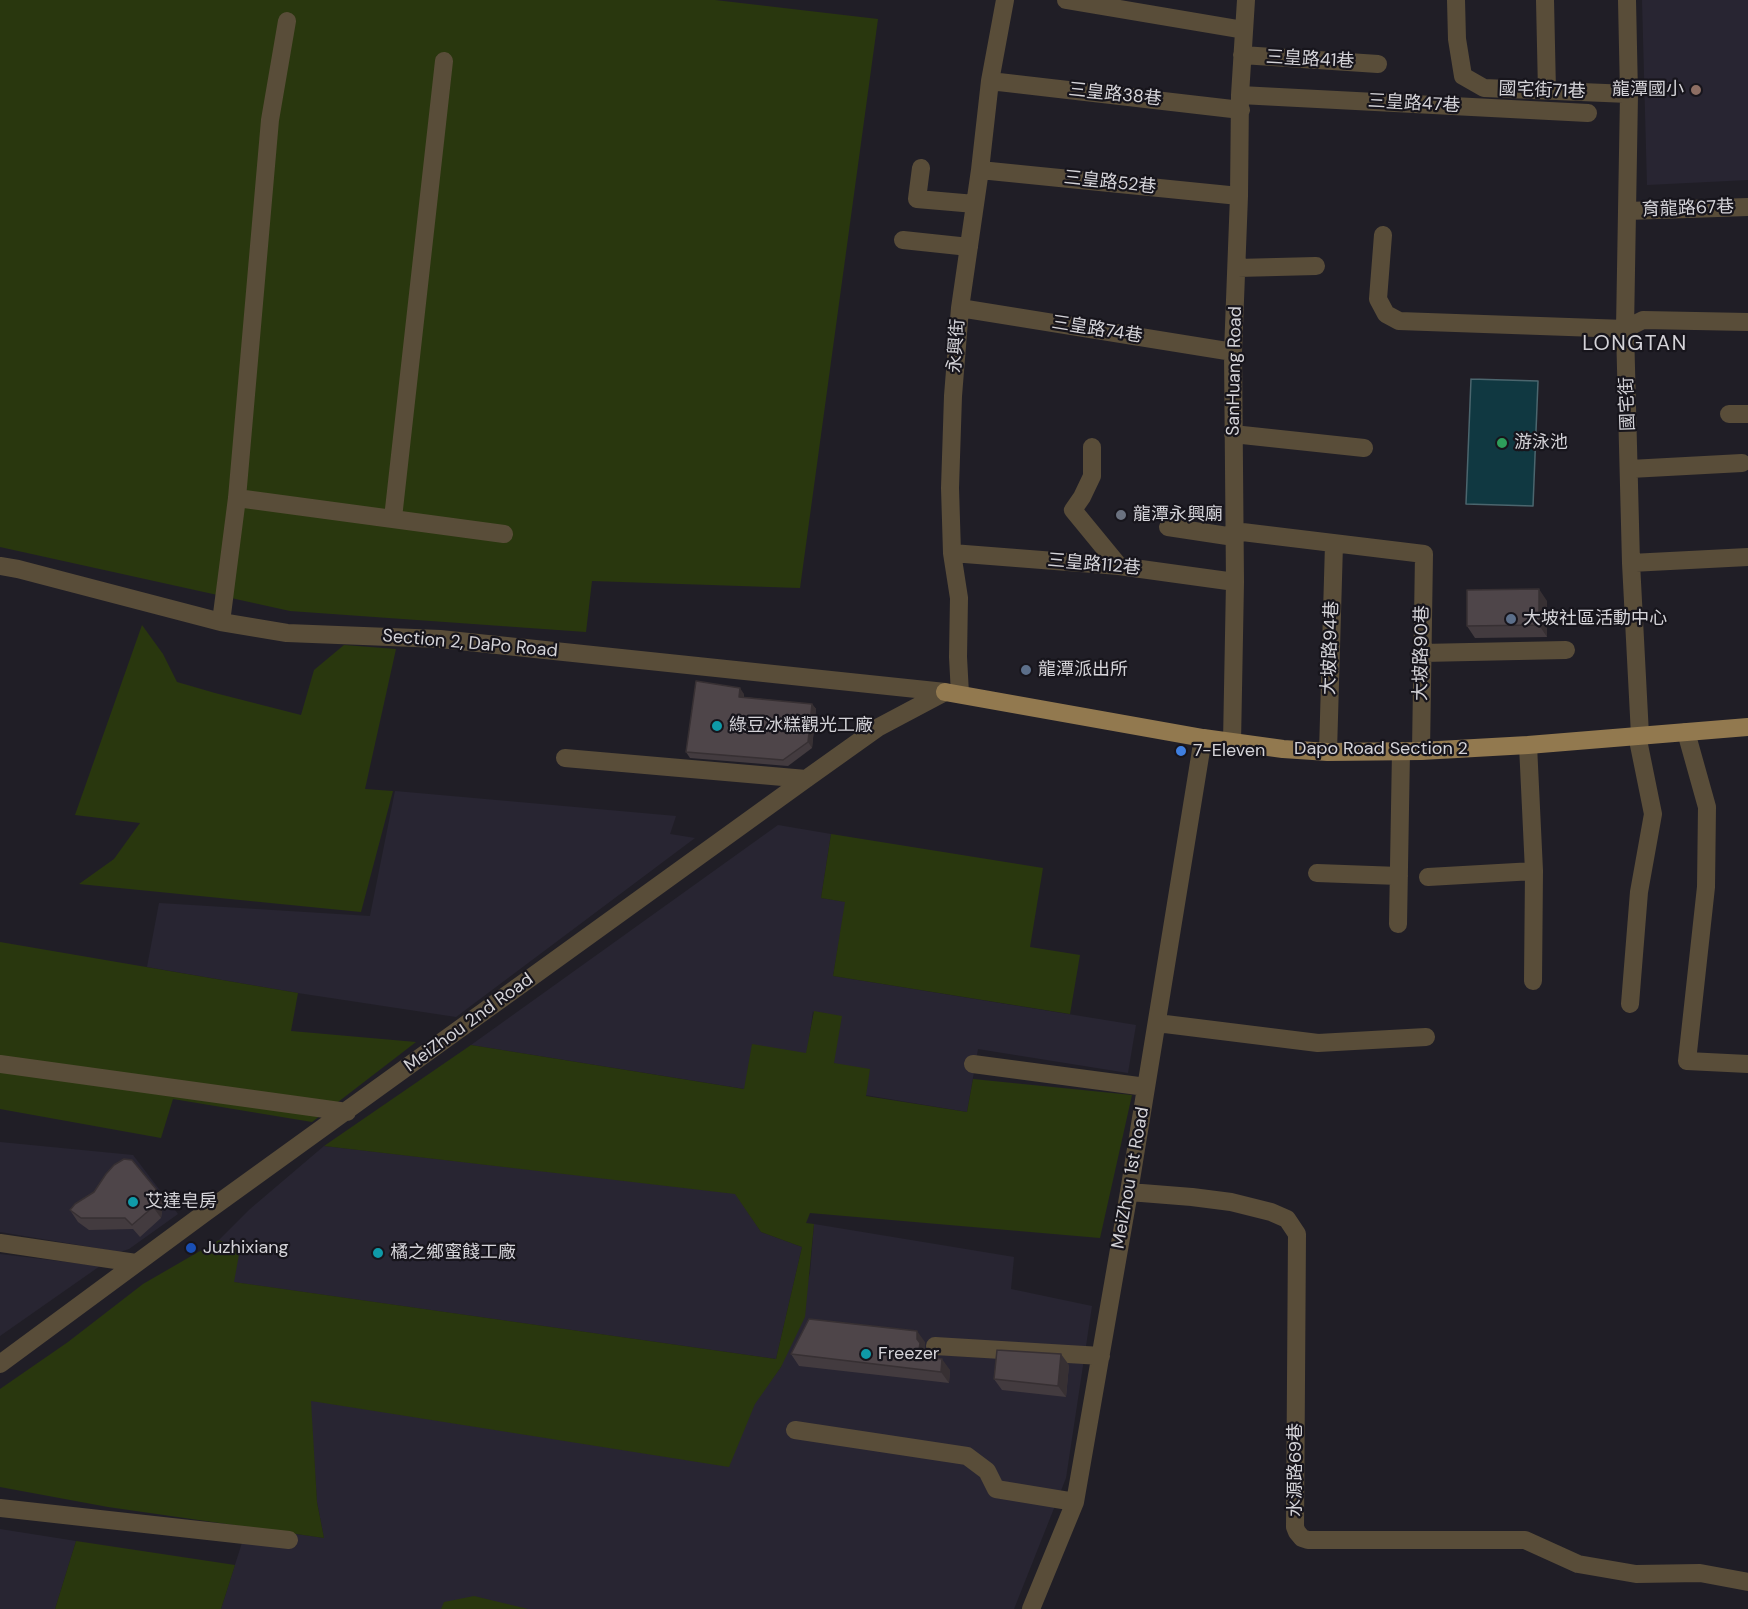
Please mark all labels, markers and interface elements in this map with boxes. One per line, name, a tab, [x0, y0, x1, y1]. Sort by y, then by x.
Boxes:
street label: 三皇路41巷	[1265, 47, 1355, 73]
street label: 三皇路38巷	[1067, 79, 1163, 111]
street label: 國宅街71巷	[1498, 79, 1586, 103]
place label: 龍潭國小	[1612, 79, 1684, 101]
marker: 龍潭國小	[1689, 83, 1703, 97]
street label: 三皇路47巷	[1367, 91, 1461, 117]
street label: 三皇路52巷	[1063, 167, 1157, 199]
street label: 育龍路67巷	[1641, 197, 1735, 221]
street label: SanHuang Road	[1223, 306, 1247, 436]
street label: 三皇路74巷	[1050, 312, 1144, 348]
street label: 永興街	[944, 318, 970, 374]
district label: LONGTAN	[1582, 331, 1688, 357]
street label: 國宅街	[1616, 377, 1640, 431]
place label: 游泳池	[1514, 432, 1568, 454]
marker: 游泳池	[1495, 436, 1509, 450]
place label: 龍潭永興廟	[1133, 504, 1223, 526]
marker: 龍潭永興廟	[1114, 508, 1128, 522]
street label: 三皇路112巷	[1046, 550, 1142, 580]
street label: 大坡路94巷	[1319, 601, 1343, 695]
street label: 大坡路90巷	[1410, 605, 1434, 701]
place label: 大坡社區活動中心	[1523, 608, 1667, 630]
marker: 大坡社區活動中心	[1504, 612, 1518, 626]
street label: Section 2, DaPo Road	[382, 626, 558, 662]
place label: 龍潭派出所	[1038, 659, 1128, 681]
marker: 龍潭派出所	[1019, 663, 1033, 677]
place label: 綠豆冰糕觀光工廠	[729, 715, 873, 737]
marker: 綠豆冰糕觀光工廠	[710, 719, 724, 733]
street label: Dapo Road Section 2	[1294, 738, 1468, 760]
place label: 7-Eleven	[1193, 740, 1265, 762]
marker: 7-Eleven	[1174, 744, 1188, 758]
street label: MeiZhou 2nd Road	[400, 969, 538, 1077]
street label: MeiZhou 1st Road	[1108, 1105, 1154, 1251]
place label: 艾達皂房	[145, 1191, 217, 1213]
marker: 艾達皂房	[126, 1195, 140, 1209]
place label: Juzhixiang	[203, 1237, 289, 1259]
marker: Juzhixiang	[184, 1241, 198, 1255]
place label: 橘之鄉蜜餞工廠	[390, 1242, 516, 1264]
marker: 橘之鄉蜜餞工廠	[371, 1246, 385, 1260]
place label: Freezer	[878, 1343, 940, 1365]
marker: Freezer	[859, 1347, 873, 1361]
street label: 水源路69巷	[1285, 1423, 1307, 1517]

